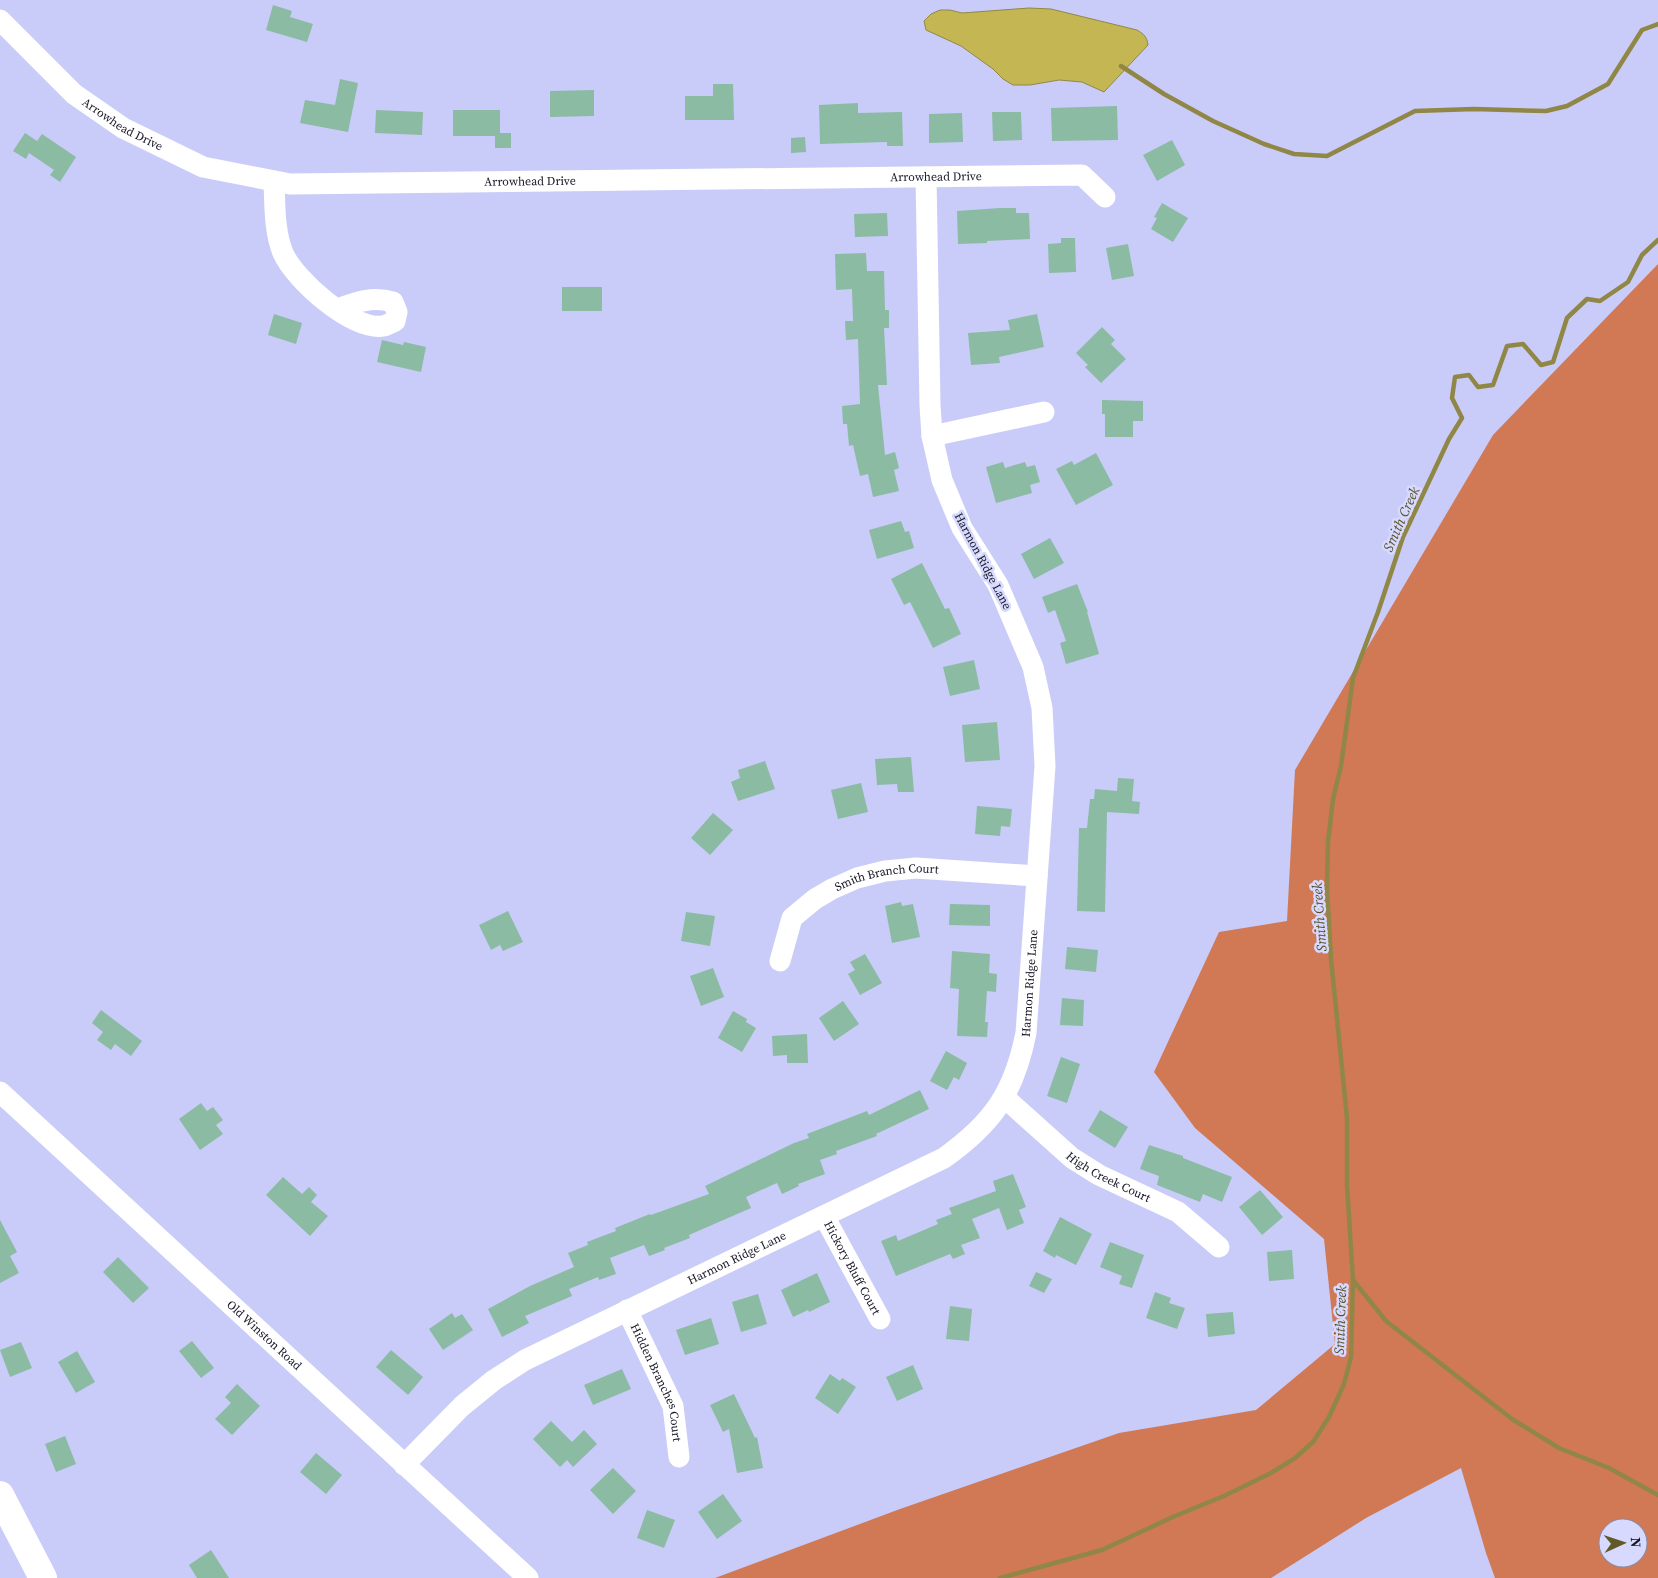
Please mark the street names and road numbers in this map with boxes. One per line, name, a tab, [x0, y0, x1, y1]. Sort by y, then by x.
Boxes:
street label: Arrowhead Drive	[79, 94, 166, 154]
street label: Arrowhead Drive	[890, 168, 982, 185]
street label: Arrowhead Drive	[484, 173, 576, 190]
street label: Harmon Ridge Lane	[951, 510, 1015, 612]
street label: Smith Branch Court	[832, 860, 939, 895]
street label: Harmon Ridge Lane	[1018, 929, 1041, 1037]
street label: High Creek Court	[1062, 1148, 1153, 1206]
street label: Hickory Bluff Court	[820, 1218, 884, 1318]
street label: Harmon Ridge Lane	[685, 1227, 789, 1288]
street label: Old Winston Road	[223, 1297, 305, 1374]
street label: Hidden Branches Court	[627, 1321, 685, 1442]

